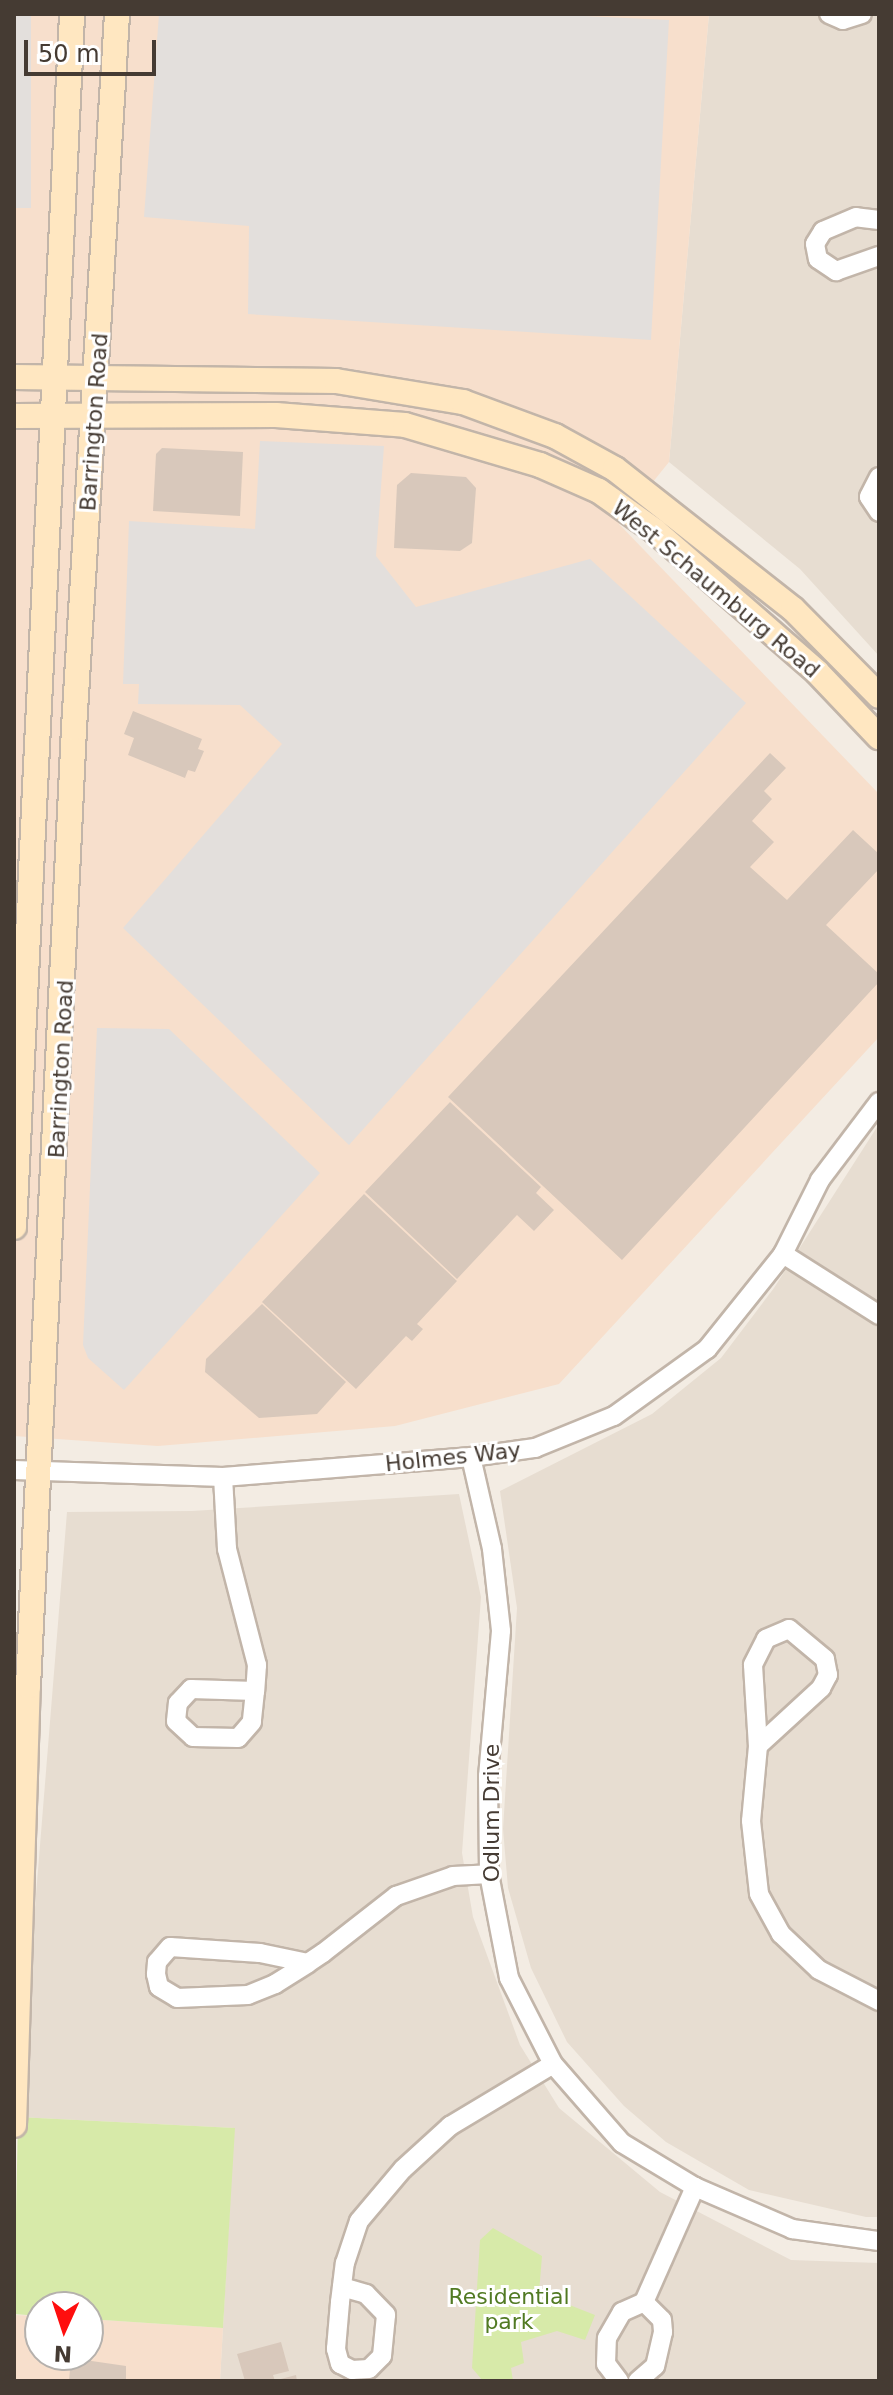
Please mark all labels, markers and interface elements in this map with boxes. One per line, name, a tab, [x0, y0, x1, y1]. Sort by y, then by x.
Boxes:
scale bar	[28, 24, 160, 74]
text: 50 m	[38, 40, 100, 68]
street label: Barrington Road	[75, 332, 113, 512]
street label: West Schaumburg Road	[607, 494, 825, 684]
street label: Barrington Road	[43, 979, 79, 1159]
street label: Holmes Way	[384, 1437, 522, 1477]
street label: Odlum Drive	[479, 1744, 505, 1882]
park label: Residential park	[448, 2283, 570, 2334]
north arrow	[24, 2291, 104, 2371]
text: N	[53, 2341, 73, 2366]

